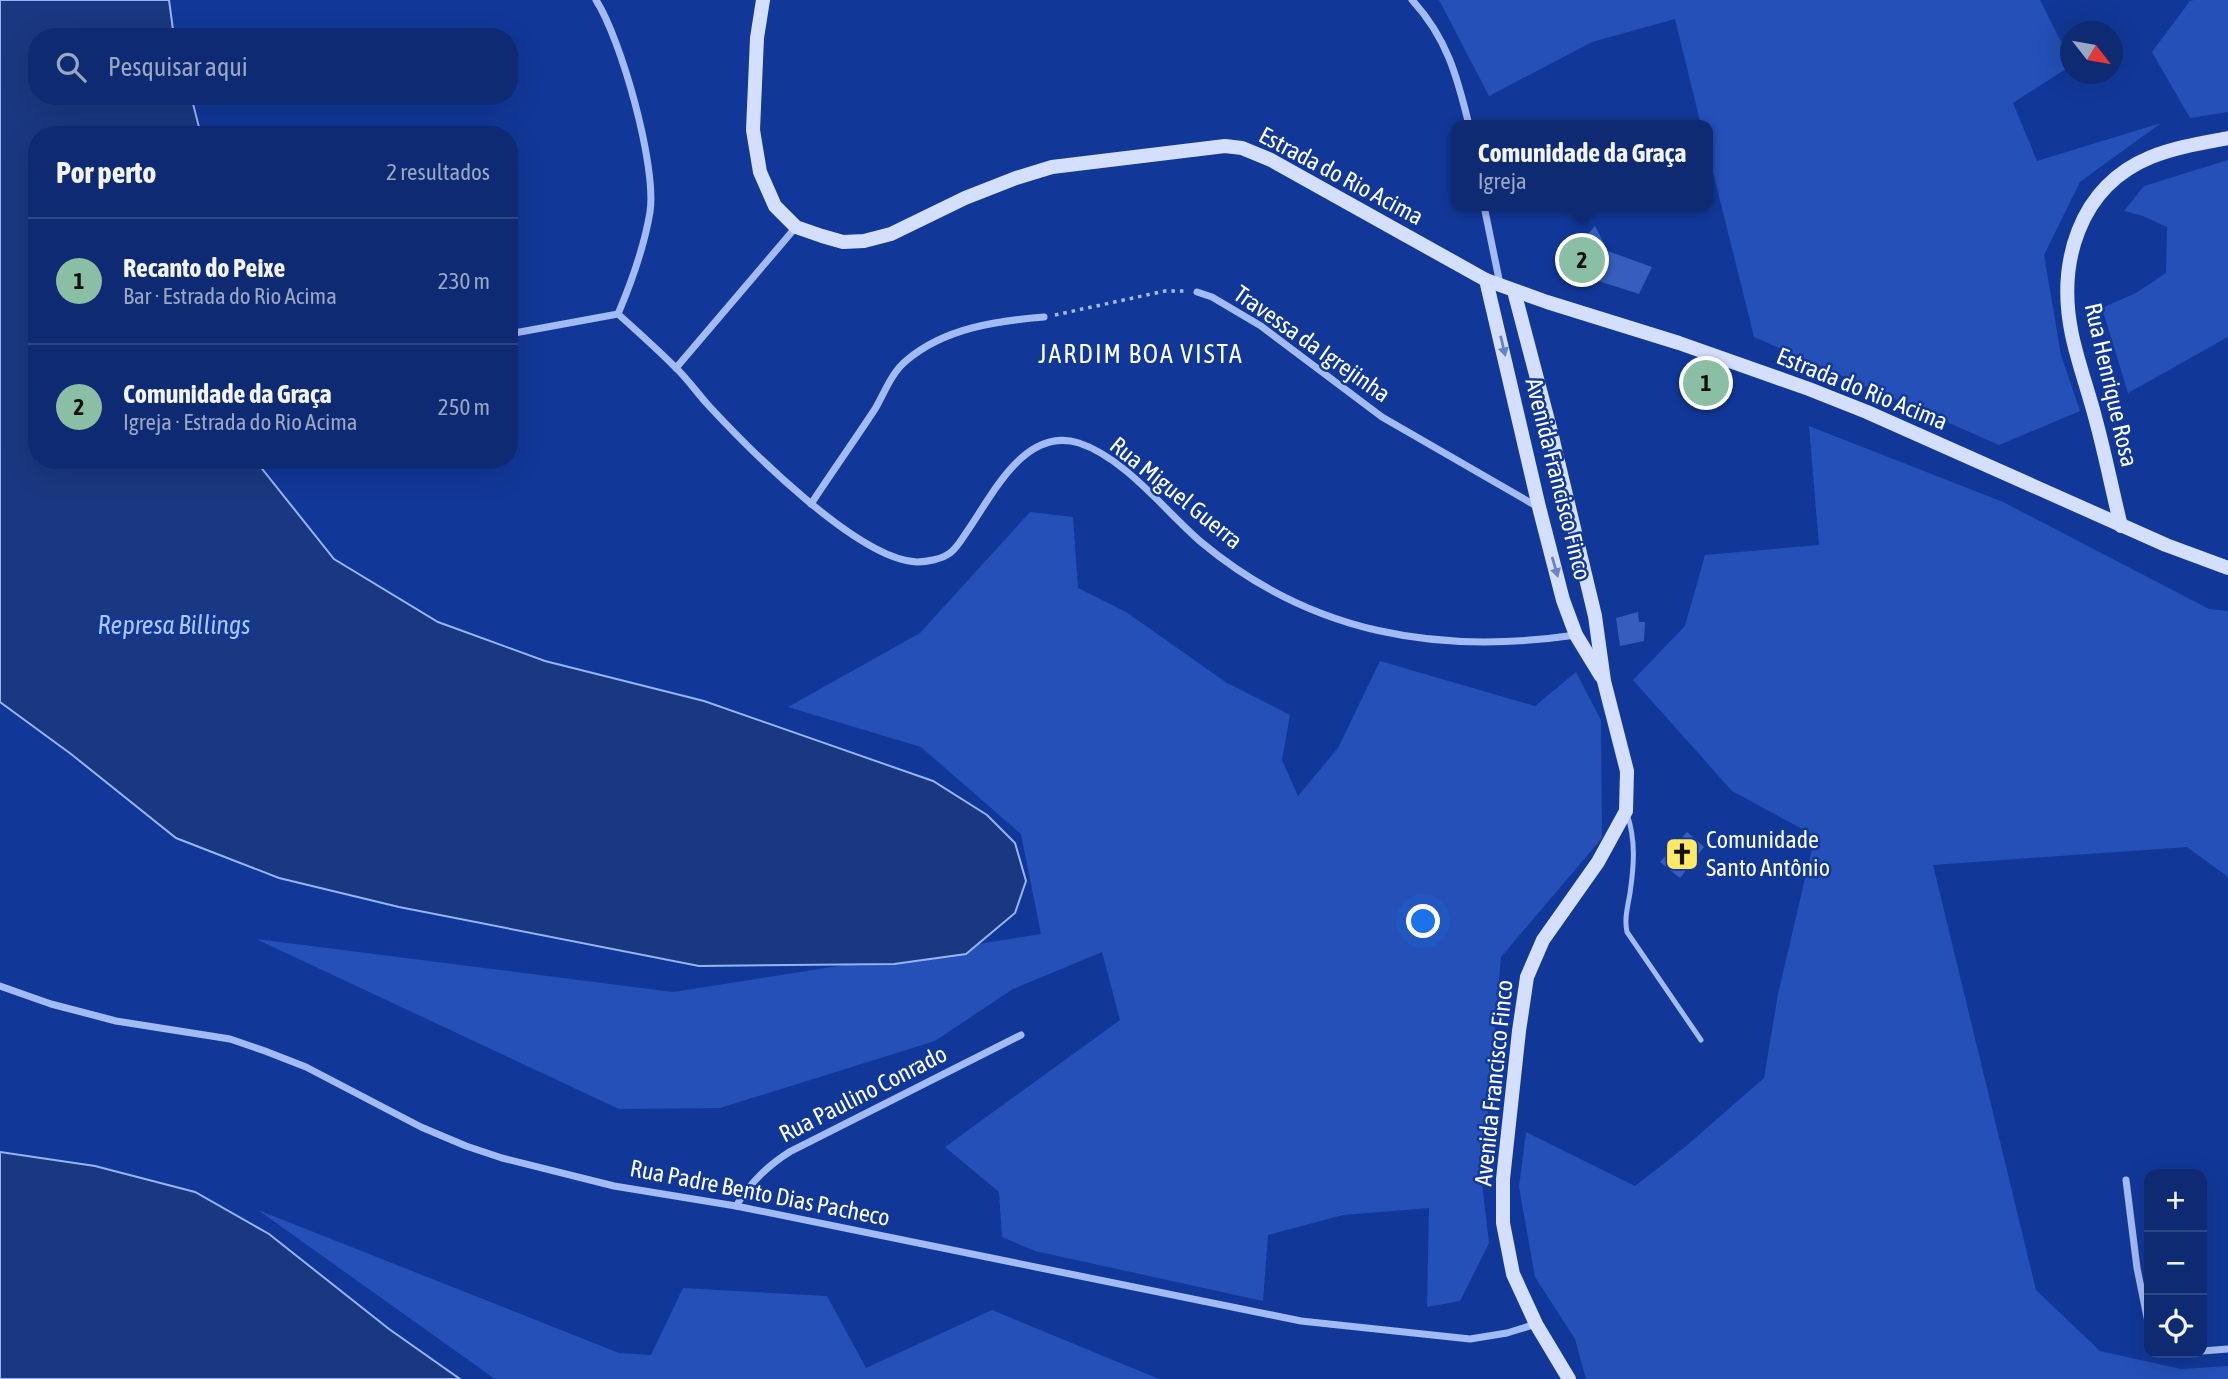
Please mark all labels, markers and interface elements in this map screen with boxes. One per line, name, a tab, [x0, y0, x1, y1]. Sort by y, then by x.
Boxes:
north arrow	[2060, 21, 2123, 84]
search box	[28, 28, 518, 105]
icon: search	[52, 48, 90, 86]
text: Pesquisar aqui	[108, 52, 248, 82]
popup	[1451, 120, 1713, 211]
street label: Estrada do Rio Acima	[1255, 121, 1428, 230]
text: Comunidade da Graça	[1478, 138, 1686, 168]
text: Por perto	[56, 155, 156, 189]
text: 2 resultados	[386, 159, 490, 185]
text: Igreja	[1478, 168, 1527, 194]
pin: 2	[1559, 234, 1605, 286]
text: Recanto do Peixe	[123, 253, 285, 283]
text: 1	[74, 268, 84, 294]
text: 230 m	[438, 268, 490, 294]
street label: Travessa da Igrejinha	[1229, 280, 1396, 408]
text: Bar · Estrada do Rio Acima	[123, 283, 337, 309]
street label: Rua Henrique Rosa	[2080, 300, 2143, 469]
one-way arrow	[1497, 335, 1508, 357]
district label: JARDIM BOA VISTA	[1038, 339, 1244, 369]
street label: Estrada do Rio Acima	[1773, 342, 1952, 435]
pin: 1	[1683, 357, 1729, 409]
street label: Avenida Francisco Finco	[1520, 375, 1597, 583]
text: Comunidade da Graça	[123, 379, 332, 409]
text: 2	[74, 394, 84, 420]
text: 250 m	[438, 394, 490, 420]
text: Igreja · Estrada do Rio Acima	[123, 409, 357, 435]
street label: Rua Miguel Guerra	[1105, 431, 1248, 554]
one-way arrow	[1550, 557, 1560, 578]
water label: Represa Billings	[98, 610, 250, 640]
place label: Comunidade Santo Antônio	[1706, 826, 1830, 881]
church icon: Comunidade Santo Antônio	[1663, 835, 1701, 873]
your location	[1406, 904, 1440, 938]
street label: Avenida Francisco Finco	[1469, 979, 1518, 1187]
street label: Rua Paulino Conrado	[775, 1040, 951, 1147]
street label: Rua Padre Bento Dias Pacheco	[628, 1154, 892, 1231]
map controls	[2144, 1169, 2207, 1358]
button: +	[2144, 1169, 2207, 1232]
button: −	[2144, 1232, 2207, 1295]
button: locate	[2144, 1295, 2207, 1358]

